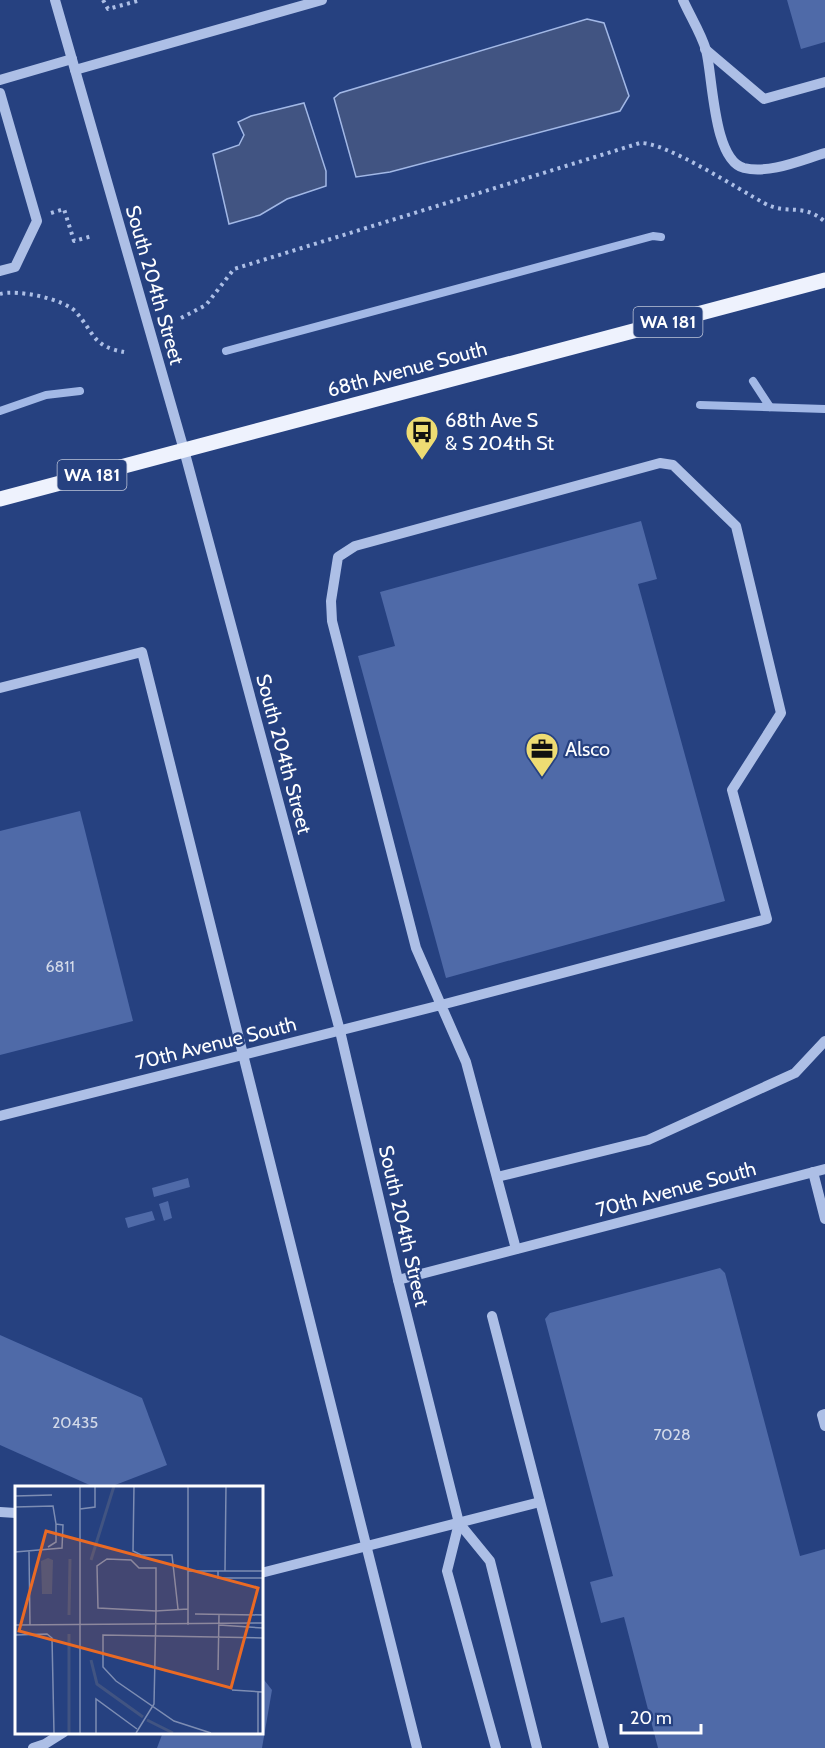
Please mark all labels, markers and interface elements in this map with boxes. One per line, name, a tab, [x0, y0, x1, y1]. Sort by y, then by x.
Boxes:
street label: South 204th Street	[121, 203, 189, 368]
road number: WA 181	[634, 307, 702, 337]
street label: 68th Avenue South	[325, 336, 489, 402]
place label: 68th Ave S & S 204th St	[445, 408, 554, 455]
bus stop icon: 68th Ave S & S 204th St	[404, 414, 440, 461]
road number: WA 181	[58, 460, 127, 490]
street label: South 204th Street	[251, 671, 317, 837]
office icon: Alsco	[524, 731, 560, 778]
place label: Alsco	[565, 737, 610, 761]
house number: 6811	[45, 957, 75, 976]
street label: 70th Avenue South	[133, 1011, 299, 1075]
street label: South 204th Street	[374, 1143, 434, 1309]
street label: 70th Avenue South	[593, 1156, 759, 1222]
house number: 20435	[52, 1413, 98, 1432]
house number: 7028	[653, 1425, 691, 1444]
inset map	[15, 1486, 262, 1733]
scale bar	[621, 1697, 700, 1735]
text: 20 m	[630, 1707, 672, 1729]

